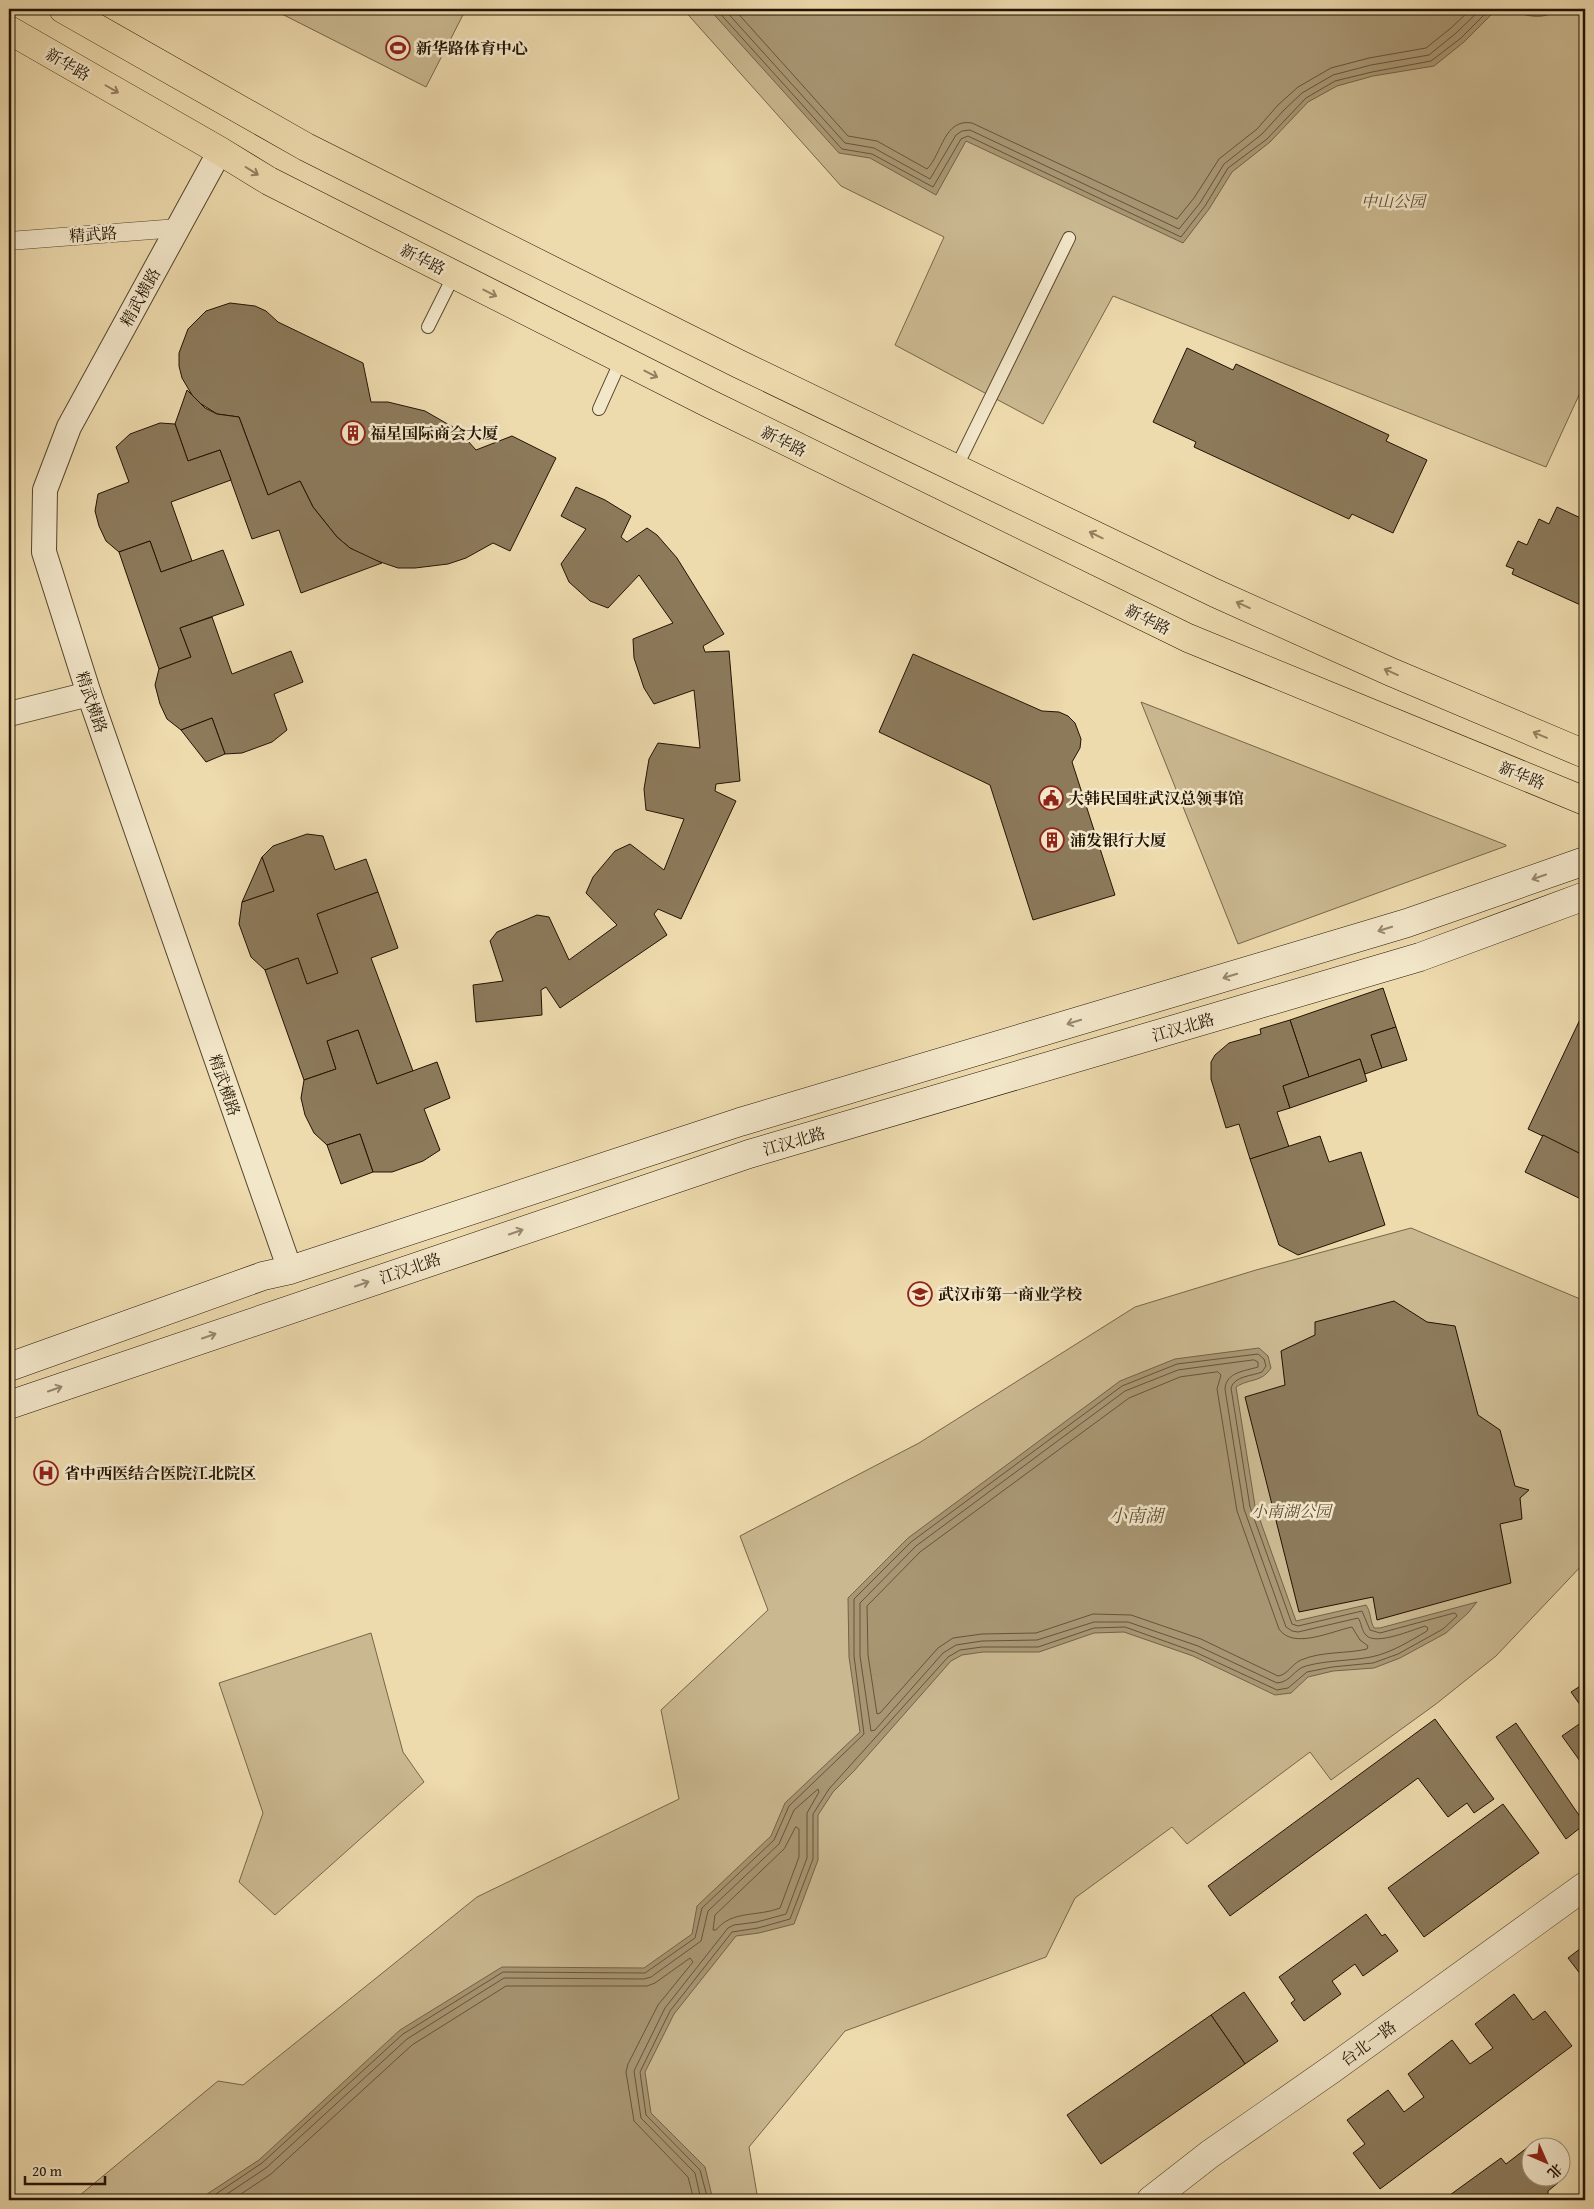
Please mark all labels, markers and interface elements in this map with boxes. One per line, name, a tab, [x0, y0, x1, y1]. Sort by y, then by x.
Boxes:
sports icon: 新华路体育中心	[385, 35, 411, 61]
place label: 新华路体育中心	[416, 36, 528, 60]
street label: 新华路	[41, 42, 95, 86]
one-way arrow	[104, 84, 119, 94]
one-way arrow	[245, 166, 259, 176]
park label: 中山公园	[1361, 189, 1428, 213]
street label: 精武路	[68, 220, 118, 248]
street label: 新华路	[396, 237, 450, 281]
street label: 精武横路	[114, 263, 166, 331]
one-way arrow	[482, 289, 497, 298]
one-way arrow	[643, 369, 658, 379]
building icon: 福星国际商会大厦	[340, 420, 366, 446]
street label: 新华路	[757, 420, 811, 462]
place label: 福星国际商会大厦	[370, 421, 498, 445]
one-way arrow	[1089, 530, 1104, 540]
street label: 新华路	[1121, 598, 1175, 640]
one-way arrow	[1236, 600, 1251, 610]
one-way arrow	[1384, 667, 1399, 677]
street label: 精武横路	[70, 668, 114, 736]
one-way arrow	[1533, 730, 1548, 740]
street label: 新华路	[1495, 755, 1549, 795]
public building icon: 大韩民国驻武汉总领事馆	[1038, 785, 1064, 811]
place label: 大韩民国驻武汉总领事馆	[1068, 786, 1244, 810]
building icon: 浦发银行大厦	[1039, 827, 1065, 853]
place label: 浦发银行大厦	[1070, 828, 1166, 852]
one-way arrow	[1532, 873, 1547, 882]
one-way arrow	[1378, 925, 1394, 935]
one-way arrow	[1222, 971, 1238, 981]
street label: 江汉北路	[1149, 1007, 1217, 1047]
one-way arrow	[1066, 1018, 1082, 1028]
street label: 精武横路	[203, 1051, 247, 1119]
street label: 江汉北路	[760, 1121, 828, 1161]
one-way arrow	[508, 1227, 524, 1236]
street label: 江汉北路	[376, 1246, 444, 1290]
one-way arrow	[354, 1278, 370, 1288]
school or university icon: 武汉市第一商业学校	[907, 1281, 933, 1307]
place label: 武汉市第一商业学校	[938, 1282, 1082, 1306]
one-way arrow	[200, 1331, 216, 1340]
one-way arrow	[47, 1383, 63, 1393]
hospital icon: 省中西医结合医院江北院区	[33, 1460, 59, 1486]
place label: 省中西医结合医院江北院区	[64, 1461, 256, 1485]
park label: 小南湖公园	[1251, 1499, 1334, 1523]
water label: 小南湖	[1109, 1502, 1166, 1529]
street label: 台北一路	[1335, 2014, 1401, 2072]
north arrow	[1522, 2136, 1572, 2186]
scale bar	[25, 2154, 105, 2186]
text: 北	[1543, 2159, 1567, 2183]
text: 20 m	[32, 2160, 63, 2181]

